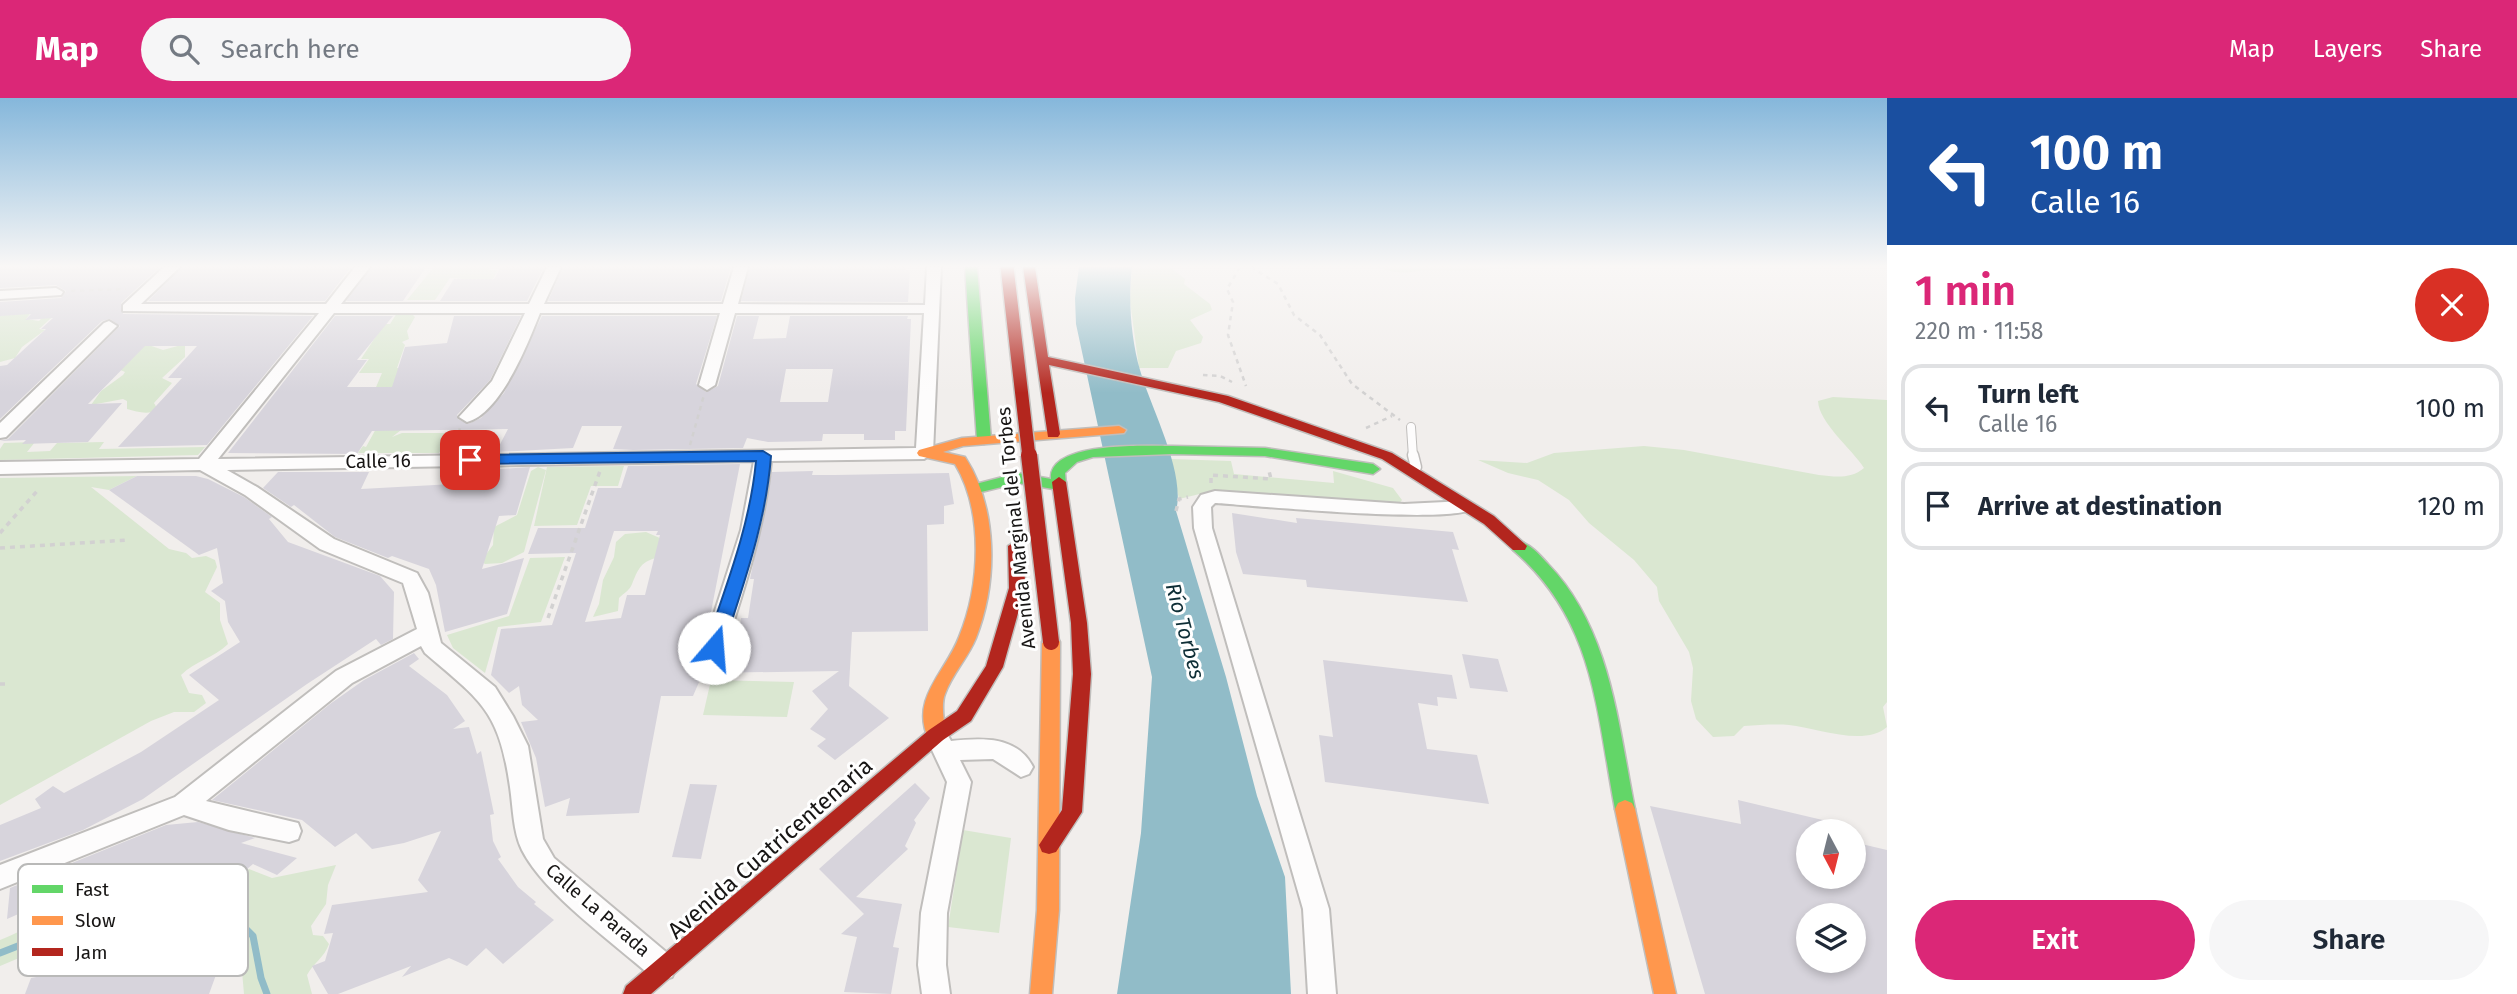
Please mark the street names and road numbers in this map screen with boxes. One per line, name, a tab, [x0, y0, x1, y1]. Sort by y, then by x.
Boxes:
street label: Avenida Marginal del Torbes	[992, 406, 1040, 650]
street label: Calle 16	[345, 449, 411, 473]
street label: Avenida Cuatricentenaria	[662, 751, 878, 945]
street label: Calle La Parada	[541, 858, 655, 962]

